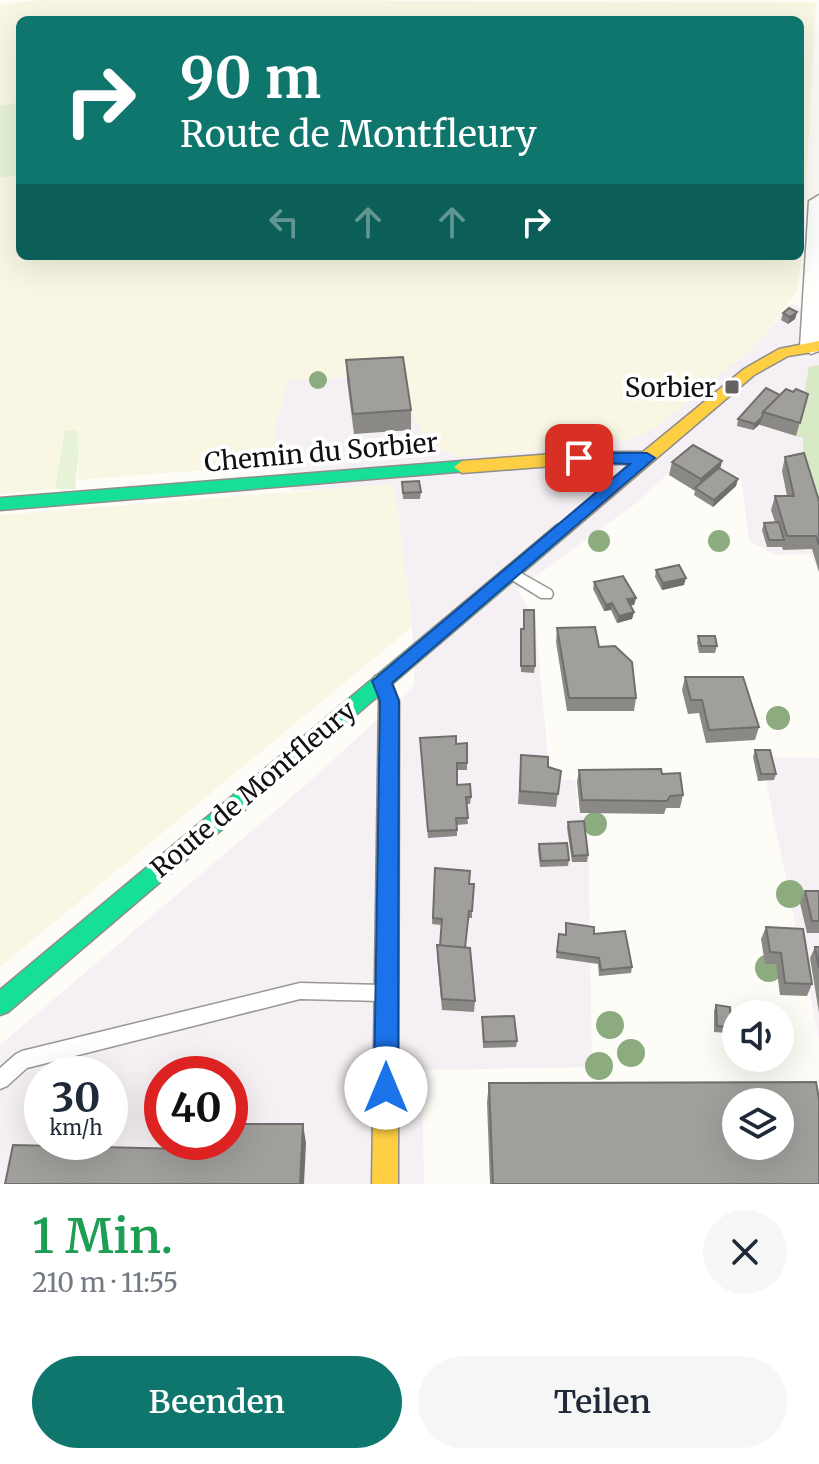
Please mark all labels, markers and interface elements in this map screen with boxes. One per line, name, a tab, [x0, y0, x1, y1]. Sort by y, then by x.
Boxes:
text: 90 m	[180, 43, 321, 113]
icon: right	[48, 48, 152, 152]
text: Route de Montfleury	[180, 112, 537, 157]
icon: left	[262, 200, 306, 244]
icon: ahead	[346, 200, 390, 244]
icon: ahead	[430, 200, 474, 244]
icon: right	[514, 200, 558, 244]
place label: Sorbier	[625, 371, 716, 404]
marker: Sorbier	[723, 378, 741, 396]
pin	[545, 424, 613, 492]
street label: Chemin du Sorbier	[203, 425, 440, 479]
icon: arrive	[557, 436, 601, 480]
street label: Route de Montfleury	[144, 693, 363, 884]
map controls	[722, 1000, 794, 1160]
button: sound	[722, 1000, 794, 1072]
position arrow	[344, 1046, 428, 1130]
speed limit sign: 40	[144, 1056, 248, 1160]
text: 30	[52, 1073, 100, 1123]
button: layers	[722, 1088, 794, 1160]
text: km/h	[50, 1115, 102, 1140]
text: 1 Min.	[32, 1206, 173, 1266]
button: close	[703, 1210, 787, 1294]
text: 210 m · 11:55	[32, 1266, 178, 1299]
button: Beenden	[32, 1356, 402, 1448]
button: Teilen	[418, 1356, 787, 1448]

